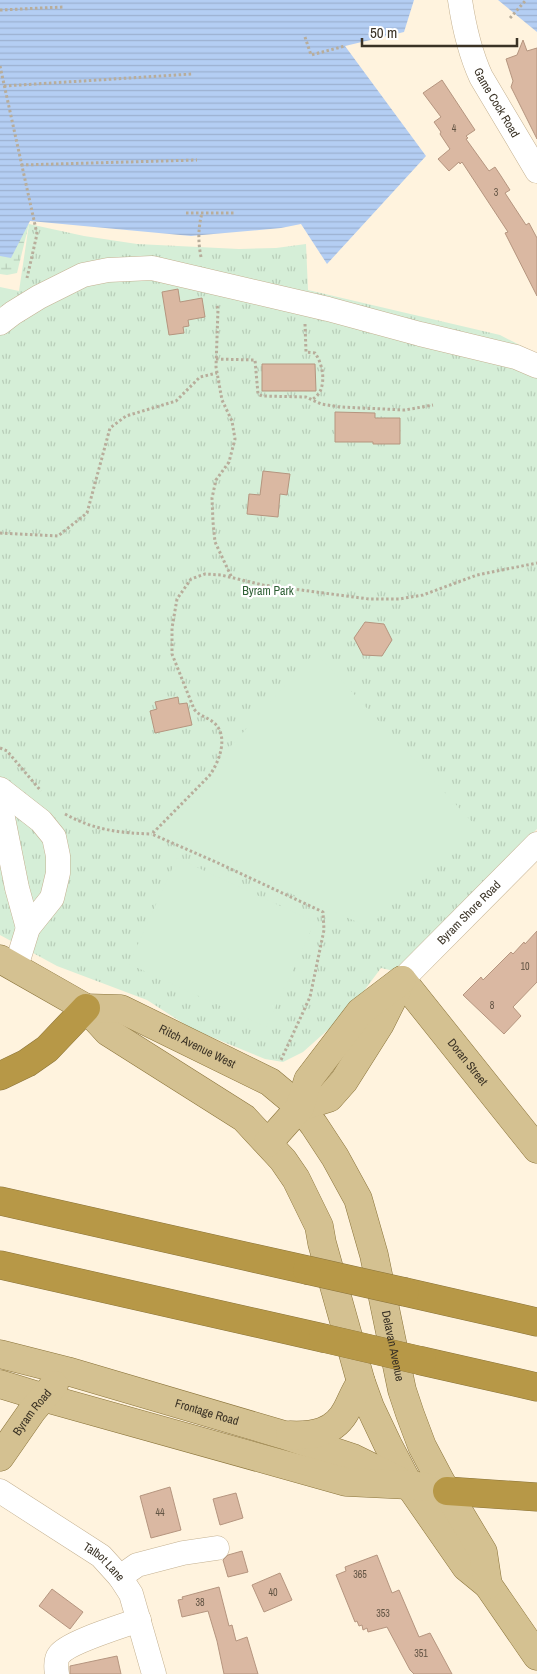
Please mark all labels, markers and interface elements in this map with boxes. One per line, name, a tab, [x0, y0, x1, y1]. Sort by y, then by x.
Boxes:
scale bar	[362, 15, 517, 47]
text: 50 m	[370, 22, 397, 43]
street label: Game Cock Road	[470, 65, 523, 140]
house number: 4	[452, 122, 457, 135]
house number: 3	[494, 186, 499, 199]
park label: Byram Park	[242, 583, 294, 599]
street label: Byram Shore Road	[434, 877, 504, 948]
house number: 10	[520, 960, 530, 973]
house number: 8	[490, 999, 495, 1012]
street label: Ritch Avenue West	[156, 1021, 239, 1072]
street label: Doran Street	[444, 1035, 491, 1089]
street label: Delavan Avenue	[378, 1309, 408, 1383]
street label: Byram Road	[9, 1386, 55, 1439]
street label: Frontage Road	[173, 1395, 241, 1429]
house number: 44	[155, 1506, 165, 1519]
street label: Talbot Lane	[80, 1539, 128, 1584]
house number: 365	[353, 1568, 367, 1581]
house number: 40	[268, 1586, 278, 1599]
house number: 38	[195, 1596, 205, 1609]
house number: 353	[376, 1607, 390, 1620]
house number: 351	[414, 1647, 428, 1660]

